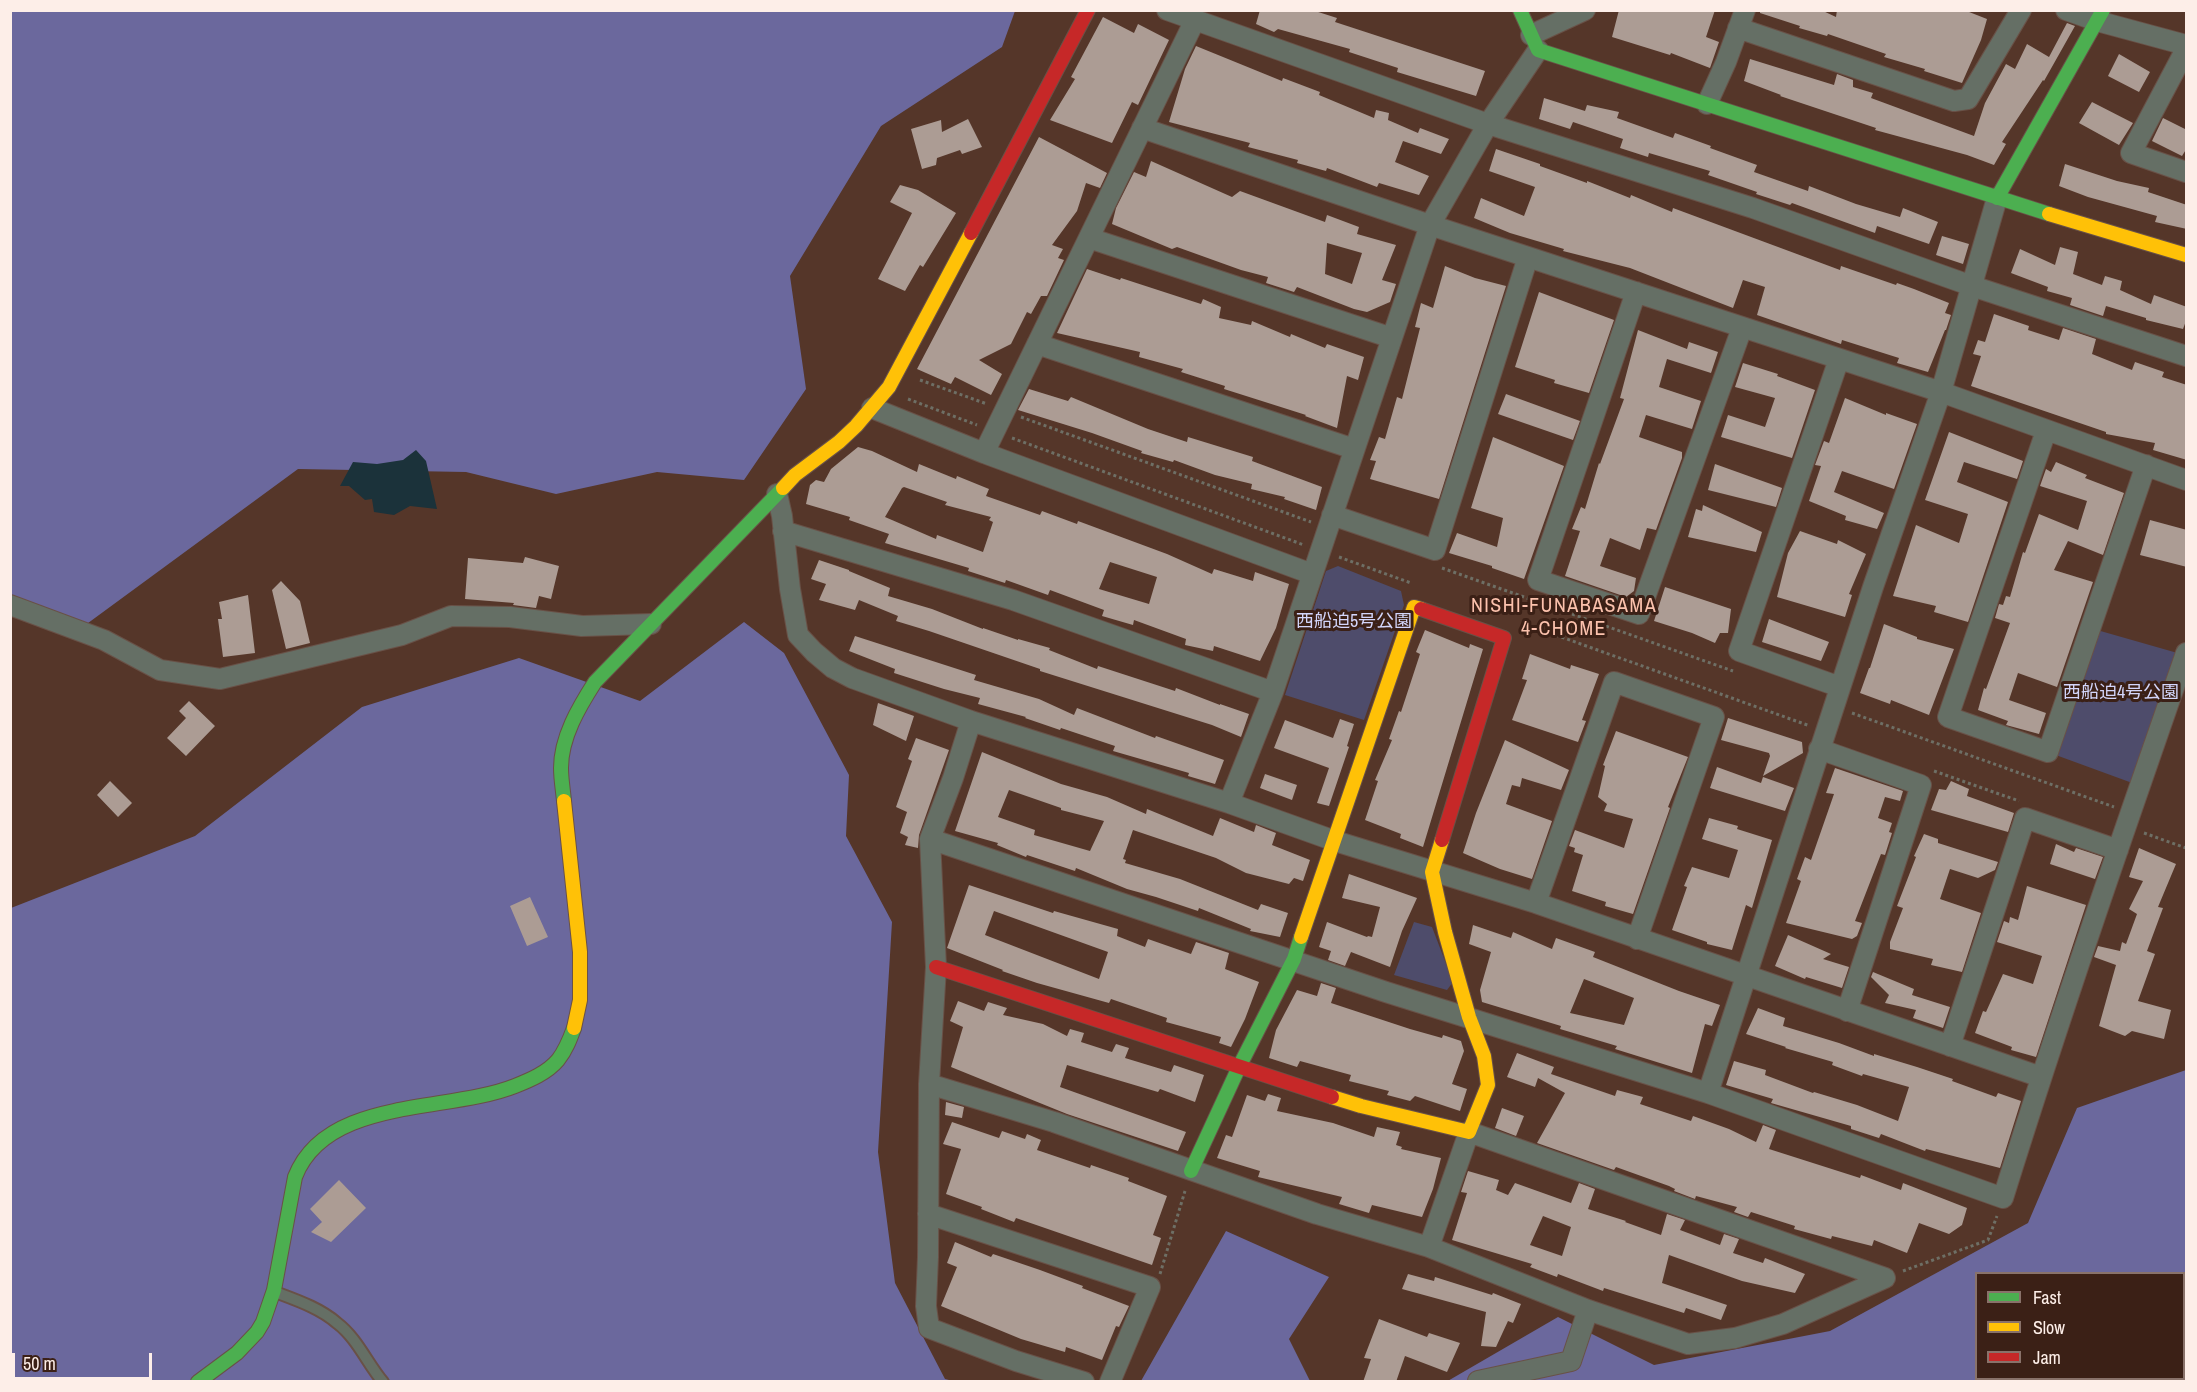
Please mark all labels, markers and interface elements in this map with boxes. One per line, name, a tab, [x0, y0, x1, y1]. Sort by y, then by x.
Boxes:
district label: NISHI-FUNABASAMA 4-CHOME	[1471, 595, 1657, 642]
park label: 西船迫5号公園	[1296, 611, 1412, 633]
park label: 西船迫4号公園	[2063, 682, 2179, 704]
legend	[1975, 1272, 2185, 1380]
text: Fast	[2033, 1285, 2061, 1310]
text: Slow	[2033, 1315, 2065, 1340]
scale bar	[15, 1341, 154, 1379]
text: Jam	[2033, 1345, 2061, 1370]
text: 50 m	[23, 1351, 56, 1376]

